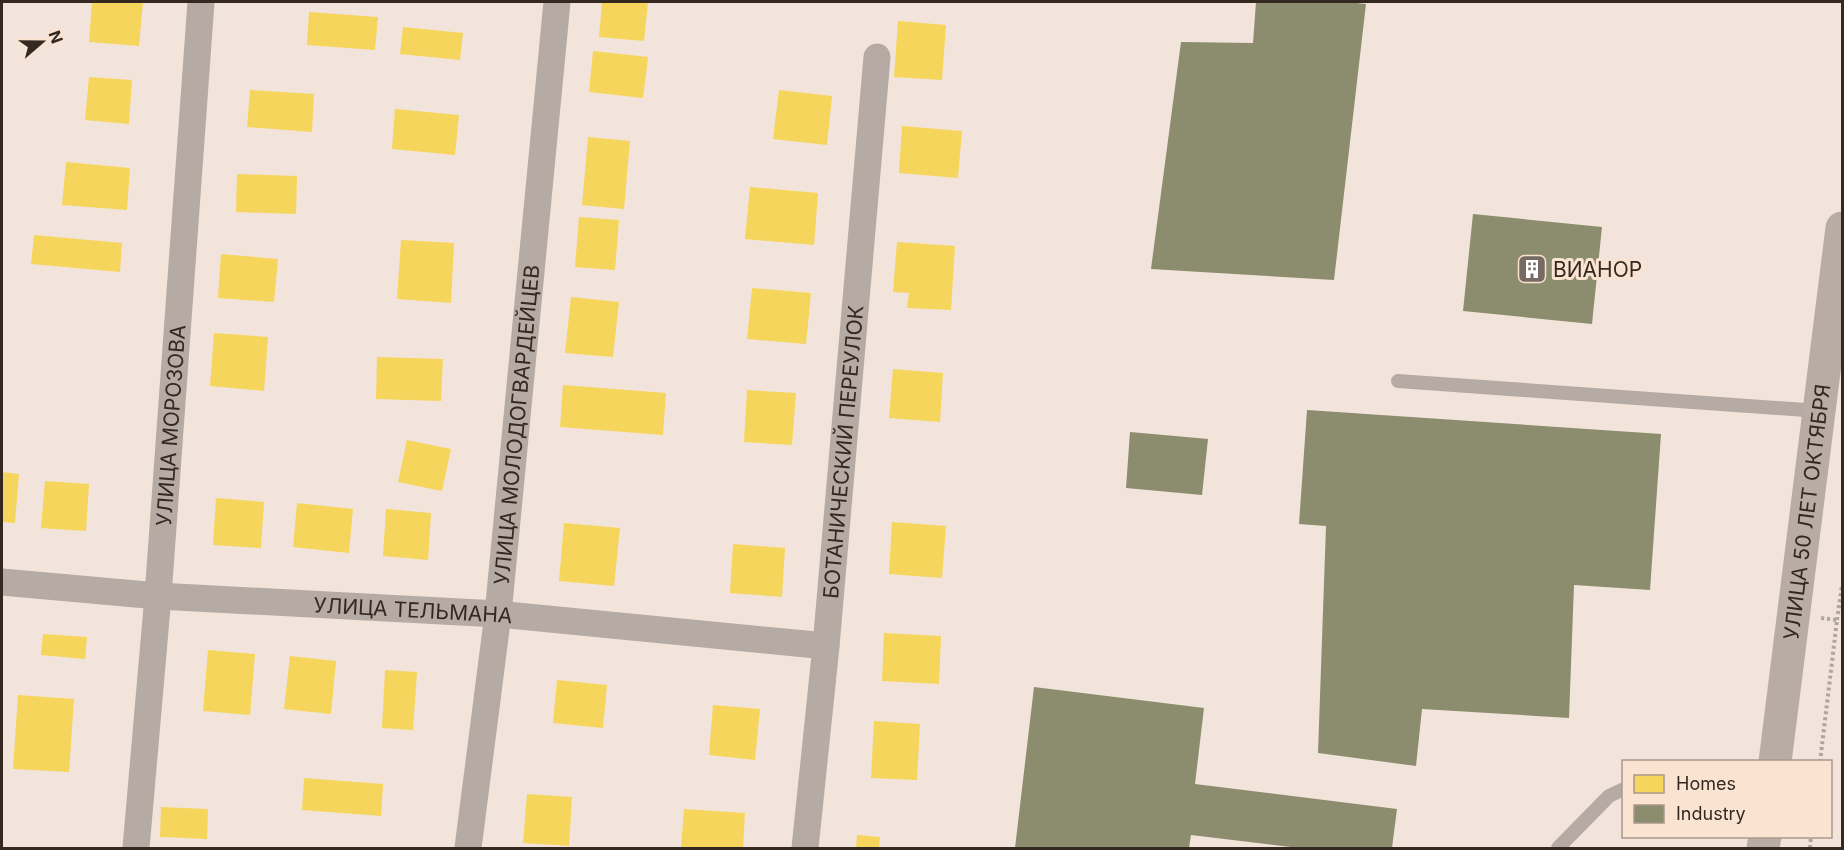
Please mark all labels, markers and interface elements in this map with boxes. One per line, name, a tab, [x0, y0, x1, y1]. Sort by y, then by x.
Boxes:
north arrow	[12, 12, 72, 72]
text: N	[45, 28, 68, 46]
building icon: ВИАНОР	[1516, 253, 1548, 285]
place label: ВИАНОР	[1553, 257, 1642, 282]
street label: УЛИЦА МОЛОДОГВАРДЕЙЦЕВ	[488, 264, 544, 586]
street label: БОТАНИЧЕСКИЙ ПЕРЕУЛОК	[818, 304, 868, 600]
street label: УЛИЦА МОРОЗОВА	[151, 324, 190, 527]
street label: УЛИЦА 50 ЛЕТ ОКТЯБРЯ	[1778, 383, 1835, 641]
street label: УЛИЦА ТЕЛЬМАНА	[313, 592, 514, 628]
legend	[1622, 760, 1832, 838]
text: Homes	[1676, 773, 1736, 794]
text: Industry	[1676, 803, 1746, 824]

